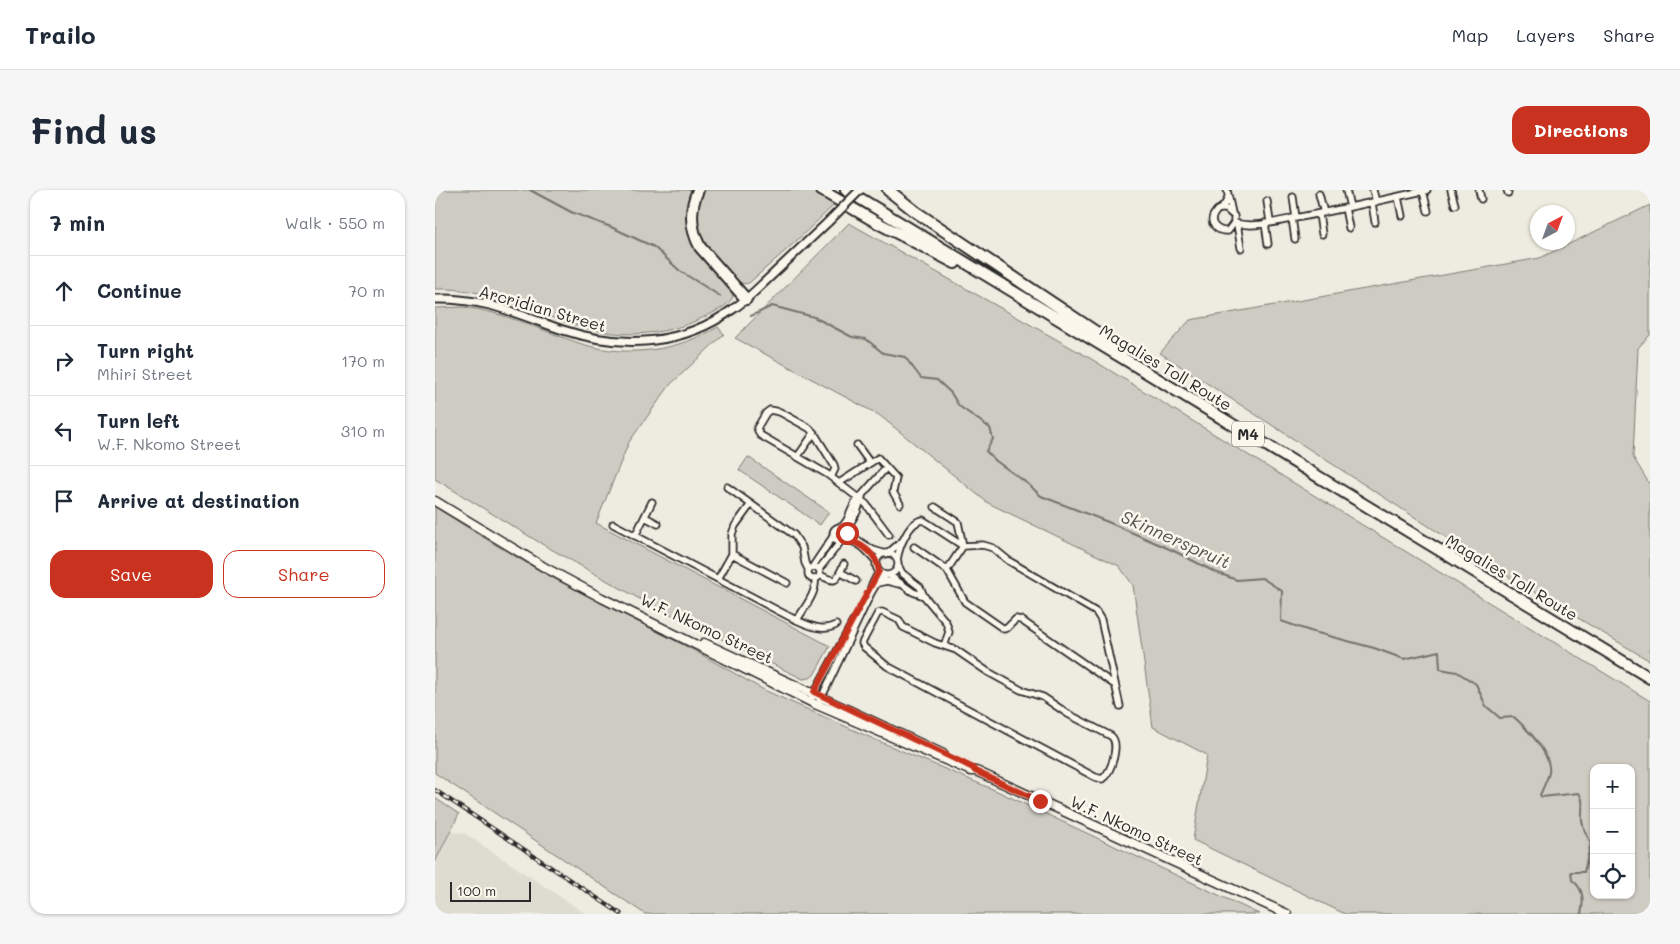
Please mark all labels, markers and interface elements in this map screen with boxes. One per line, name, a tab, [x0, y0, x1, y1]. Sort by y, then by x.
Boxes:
text: Trailo	[25, 19, 96, 50]
text: Map	[1452, 23, 1488, 47]
text: Layers	[1516, 23, 1575, 47]
text: Share	[1603, 23, 1655, 47]
button: Directions	[1512, 106, 1650, 154]
text: Find us	[30, 107, 157, 153]
north arrow	[1530, 205, 1575, 250]
text: 7 min	[50, 209, 105, 236]
text: Walk · 550 m	[285, 212, 385, 233]
icon: ahead	[50, 277, 78, 305]
text: Continue	[97, 278, 182, 303]
text: 70 m	[348, 280, 385, 301]
street label: Arcridian Street	[477, 280, 609, 336]
street label: Magalies Toll Route	[1096, 319, 1236, 415]
text: Turn right	[97, 338, 194, 363]
icon: right	[50, 347, 78, 375]
text: 170 m	[341, 350, 385, 371]
text: Mhiri Street	[97, 363, 193, 384]
text: Turn left	[97, 408, 180, 433]
icon: left	[50, 417, 78, 445]
text: 310 m	[341, 420, 385, 441]
road number: M4	[1232, 422, 1264, 446]
text: W.F. Nkomo Street	[97, 433, 241, 454]
icon: arrive	[50, 487, 78, 515]
text: Arrive at destination	[97, 488, 300, 513]
water label: Skinnerspruit	[1117, 504, 1235, 574]
route start	[836, 522, 859, 545]
street label: Magalies Toll Route	[1442, 529, 1582, 625]
button: Save	[50, 550, 213, 598]
button: Share	[223, 550, 385, 598]
street label: W.F. Nkomo Street	[637, 588, 777, 668]
map controls	[1590, 764, 1635, 899]
button: +	[1590, 764, 1635, 809]
route end	[1029, 790, 1052, 813]
street label: W.F. Nkomo Street	[1067, 790, 1207, 870]
button: −	[1590, 809, 1635, 854]
button: locate	[1590, 854, 1635, 899]
scale bar	[450, 879, 531, 902]
text: 100 m	[457, 881, 496, 900]

